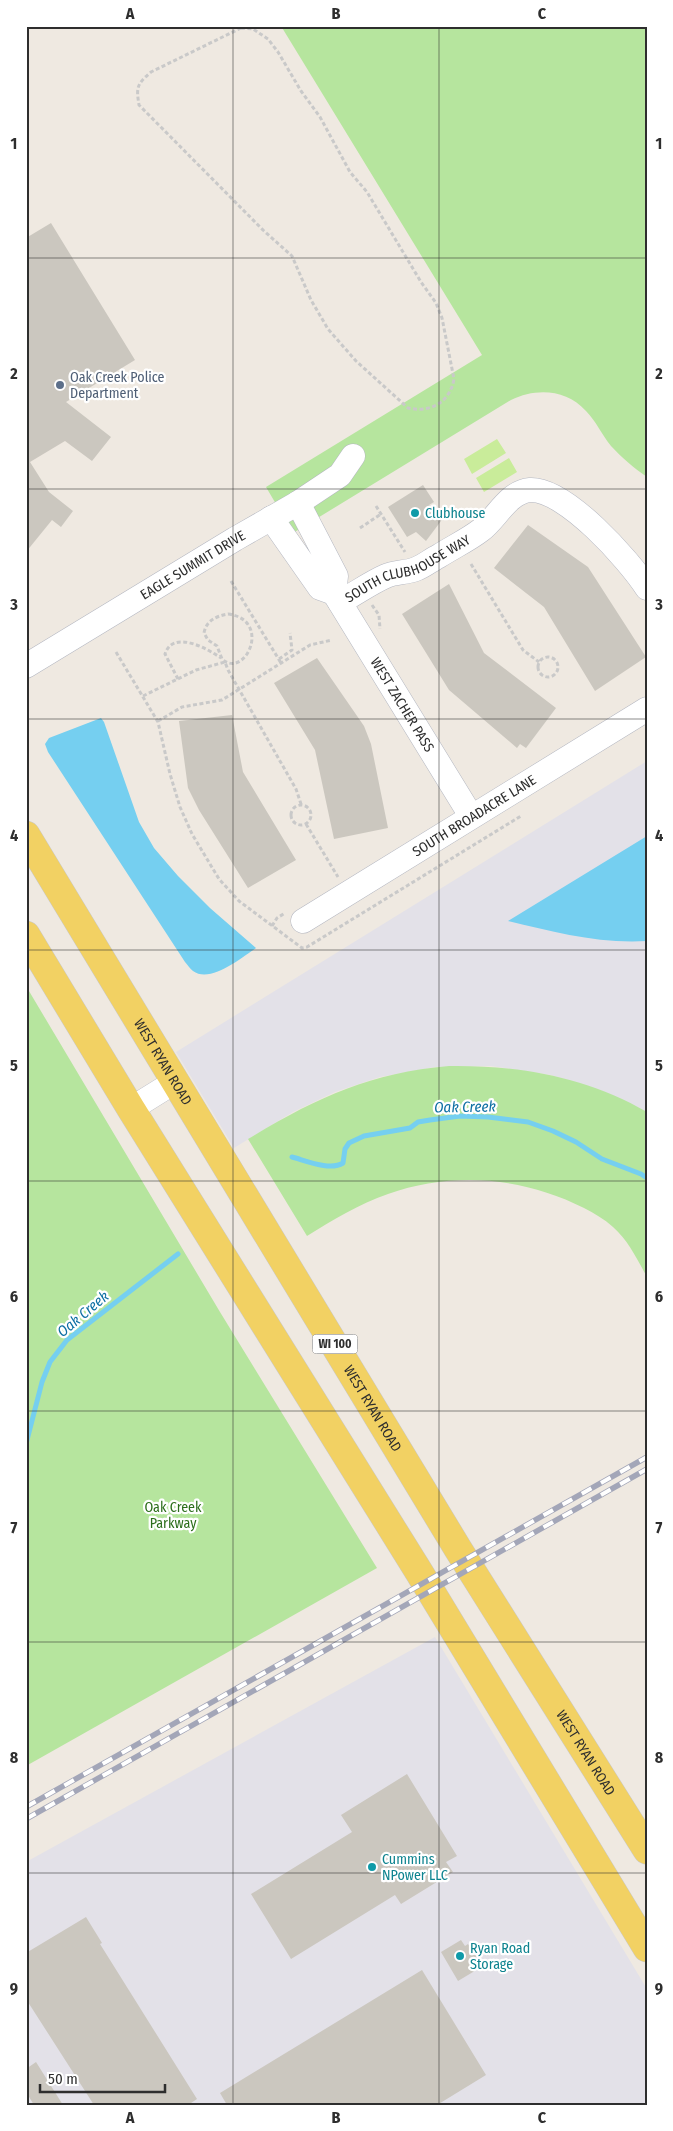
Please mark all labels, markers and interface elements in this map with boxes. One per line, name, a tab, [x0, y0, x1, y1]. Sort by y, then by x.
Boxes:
text: A	[125, 4, 135, 23]
text: B	[332, 4, 341, 23]
text: C	[538, 4, 547, 23]
text: 1	[11, 134, 17, 153]
text: 1	[656, 134, 662, 153]
text: 2	[9, 364, 18, 383]
text: 2	[654, 364, 663, 383]
place label: Oak Creek Police Department	[70, 369, 165, 402]
marker: Oak Creek Police Department	[54, 379, 66, 391]
place label: Clubhouse	[425, 505, 485, 522]
marker: Clubhouse	[409, 507, 421, 519]
street label: EAGLE SUMMIT DRIVE	[137, 527, 249, 604]
street label: SOUTH CLUBHOUSE WAY	[342, 532, 473, 606]
text: 3	[9, 595, 18, 614]
text: 3	[654, 595, 663, 614]
street label: WEST ZACHER PASS	[367, 654, 438, 755]
street label: SOUTH BROADACRE LANE	[409, 771, 540, 860]
text: 4	[10, 826, 18, 845]
text: 4	[655, 826, 663, 845]
street label: WEST RYAN ROAD	[130, 1016, 195, 1108]
text: 5	[10, 1056, 18, 1075]
text: 5	[655, 1056, 663, 1075]
water label: Oak Creek	[434, 1097, 497, 1117]
text: 6	[10, 1287, 18, 1306]
water label: Oak Creek	[54, 1287, 113, 1341]
text: 6	[655, 1287, 663, 1306]
road number: WI 100	[312, 1335, 358, 1354]
street label: WEST RYAN ROAD	[340, 1362, 405, 1455]
park label: Oak Creek Parkway	[144, 1499, 202, 1532]
text: 7	[11, 1518, 18, 1537]
text: 7	[656, 1518, 663, 1537]
street label: WEST RYAN ROAD	[552, 1707, 619, 1799]
text: 8	[10, 1748, 19, 1767]
text: 8	[655, 1748, 664, 1767]
place label: Cummins NPower LLC	[382, 1851, 448, 1884]
marker: Cummins NPower LLC	[366, 1861, 378, 1873]
place label: Ryan Road Storage	[470, 1940, 530, 1973]
marker: Ryan Road Storage	[454, 1950, 466, 1962]
text: 9	[10, 1979, 18, 1998]
text: 9	[655, 1979, 663, 1998]
scale bar	[40, 2061, 165, 2093]
text: 50 m	[48, 2070, 78, 2088]
text: A	[125, 2108, 135, 2127]
text: B	[332, 2108, 341, 2127]
text: C	[538, 2108, 547, 2127]

